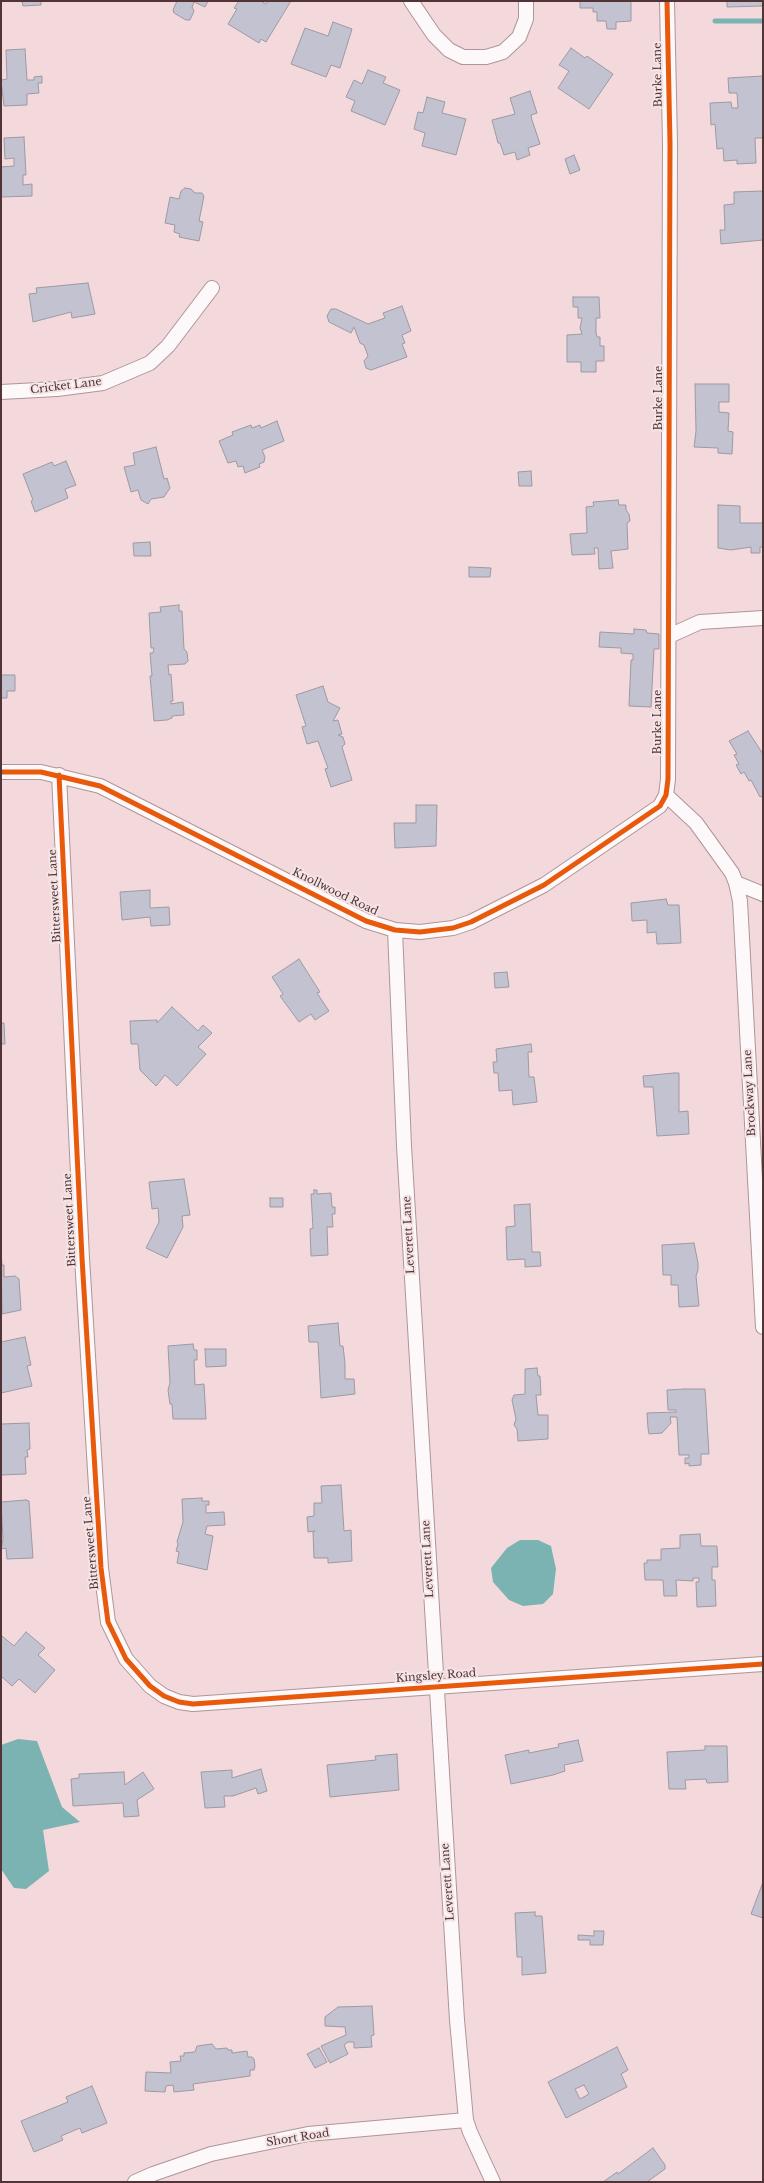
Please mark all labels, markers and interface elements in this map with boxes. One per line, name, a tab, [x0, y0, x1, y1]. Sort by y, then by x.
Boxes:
street label: Burke Lane	[651, 42, 665, 108]
street label: Burke Lane	[652, 366, 666, 430]
street label: Cricket Lane	[30, 375, 102, 397]
street label: Burke Lane	[651, 690, 665, 754]
street label: Bittersweet Lane	[46, 849, 64, 943]
street label: Knollwood Road	[290, 865, 380, 919]
street label: Brockway Lane	[741, 1049, 759, 1137]
street label: Bittersweet Lane	[61, 1173, 79, 1267]
street label: Leverett Lane	[400, 1196, 418, 1274]
street label: Bittersweet Lane	[80, 1496, 102, 1590]
street label: Leverett Lane	[419, 1520, 437, 1598]
street label: Kingsley Road	[395, 1667, 477, 1685]
street label: Leverett Lane	[439, 1843, 457, 1921]
street label: Short Road	[266, 2126, 330, 2150]

